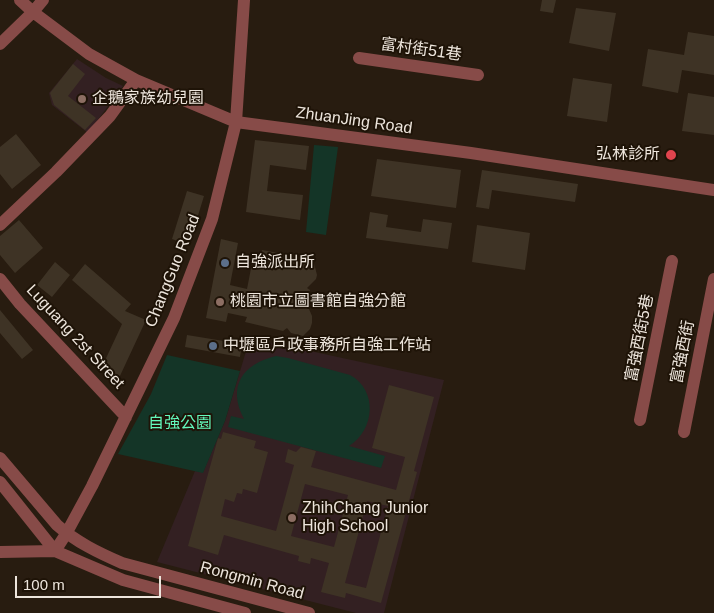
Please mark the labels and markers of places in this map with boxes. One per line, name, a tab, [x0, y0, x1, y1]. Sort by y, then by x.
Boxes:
place label: 企鵝家族幼兒園	[92, 89, 204, 109]
marker: 企鵝家族幼兒園	[76, 93, 88, 105]
place label: 弘林診所	[596, 145, 660, 165]
marker: 弘林診所	[664, 148, 678, 162]
place label: 自強派出所	[235, 253, 315, 273]
marker: 自強派出所	[219, 257, 231, 269]
place label: 桃園市立圖書館自強分館	[230, 292, 406, 312]
marker: 桃園市立圖書館自強分館	[214, 296, 226, 308]
place label: 中壢區戶政事務所自強工作站	[223, 336, 431, 356]
marker: 中壢區戶政事務所自強工作站	[207, 340, 219, 352]
place label: ZhihChang Junior High School	[302, 499, 428, 537]
marker: ZhihChang Junior High School	[286, 512, 298, 524]

